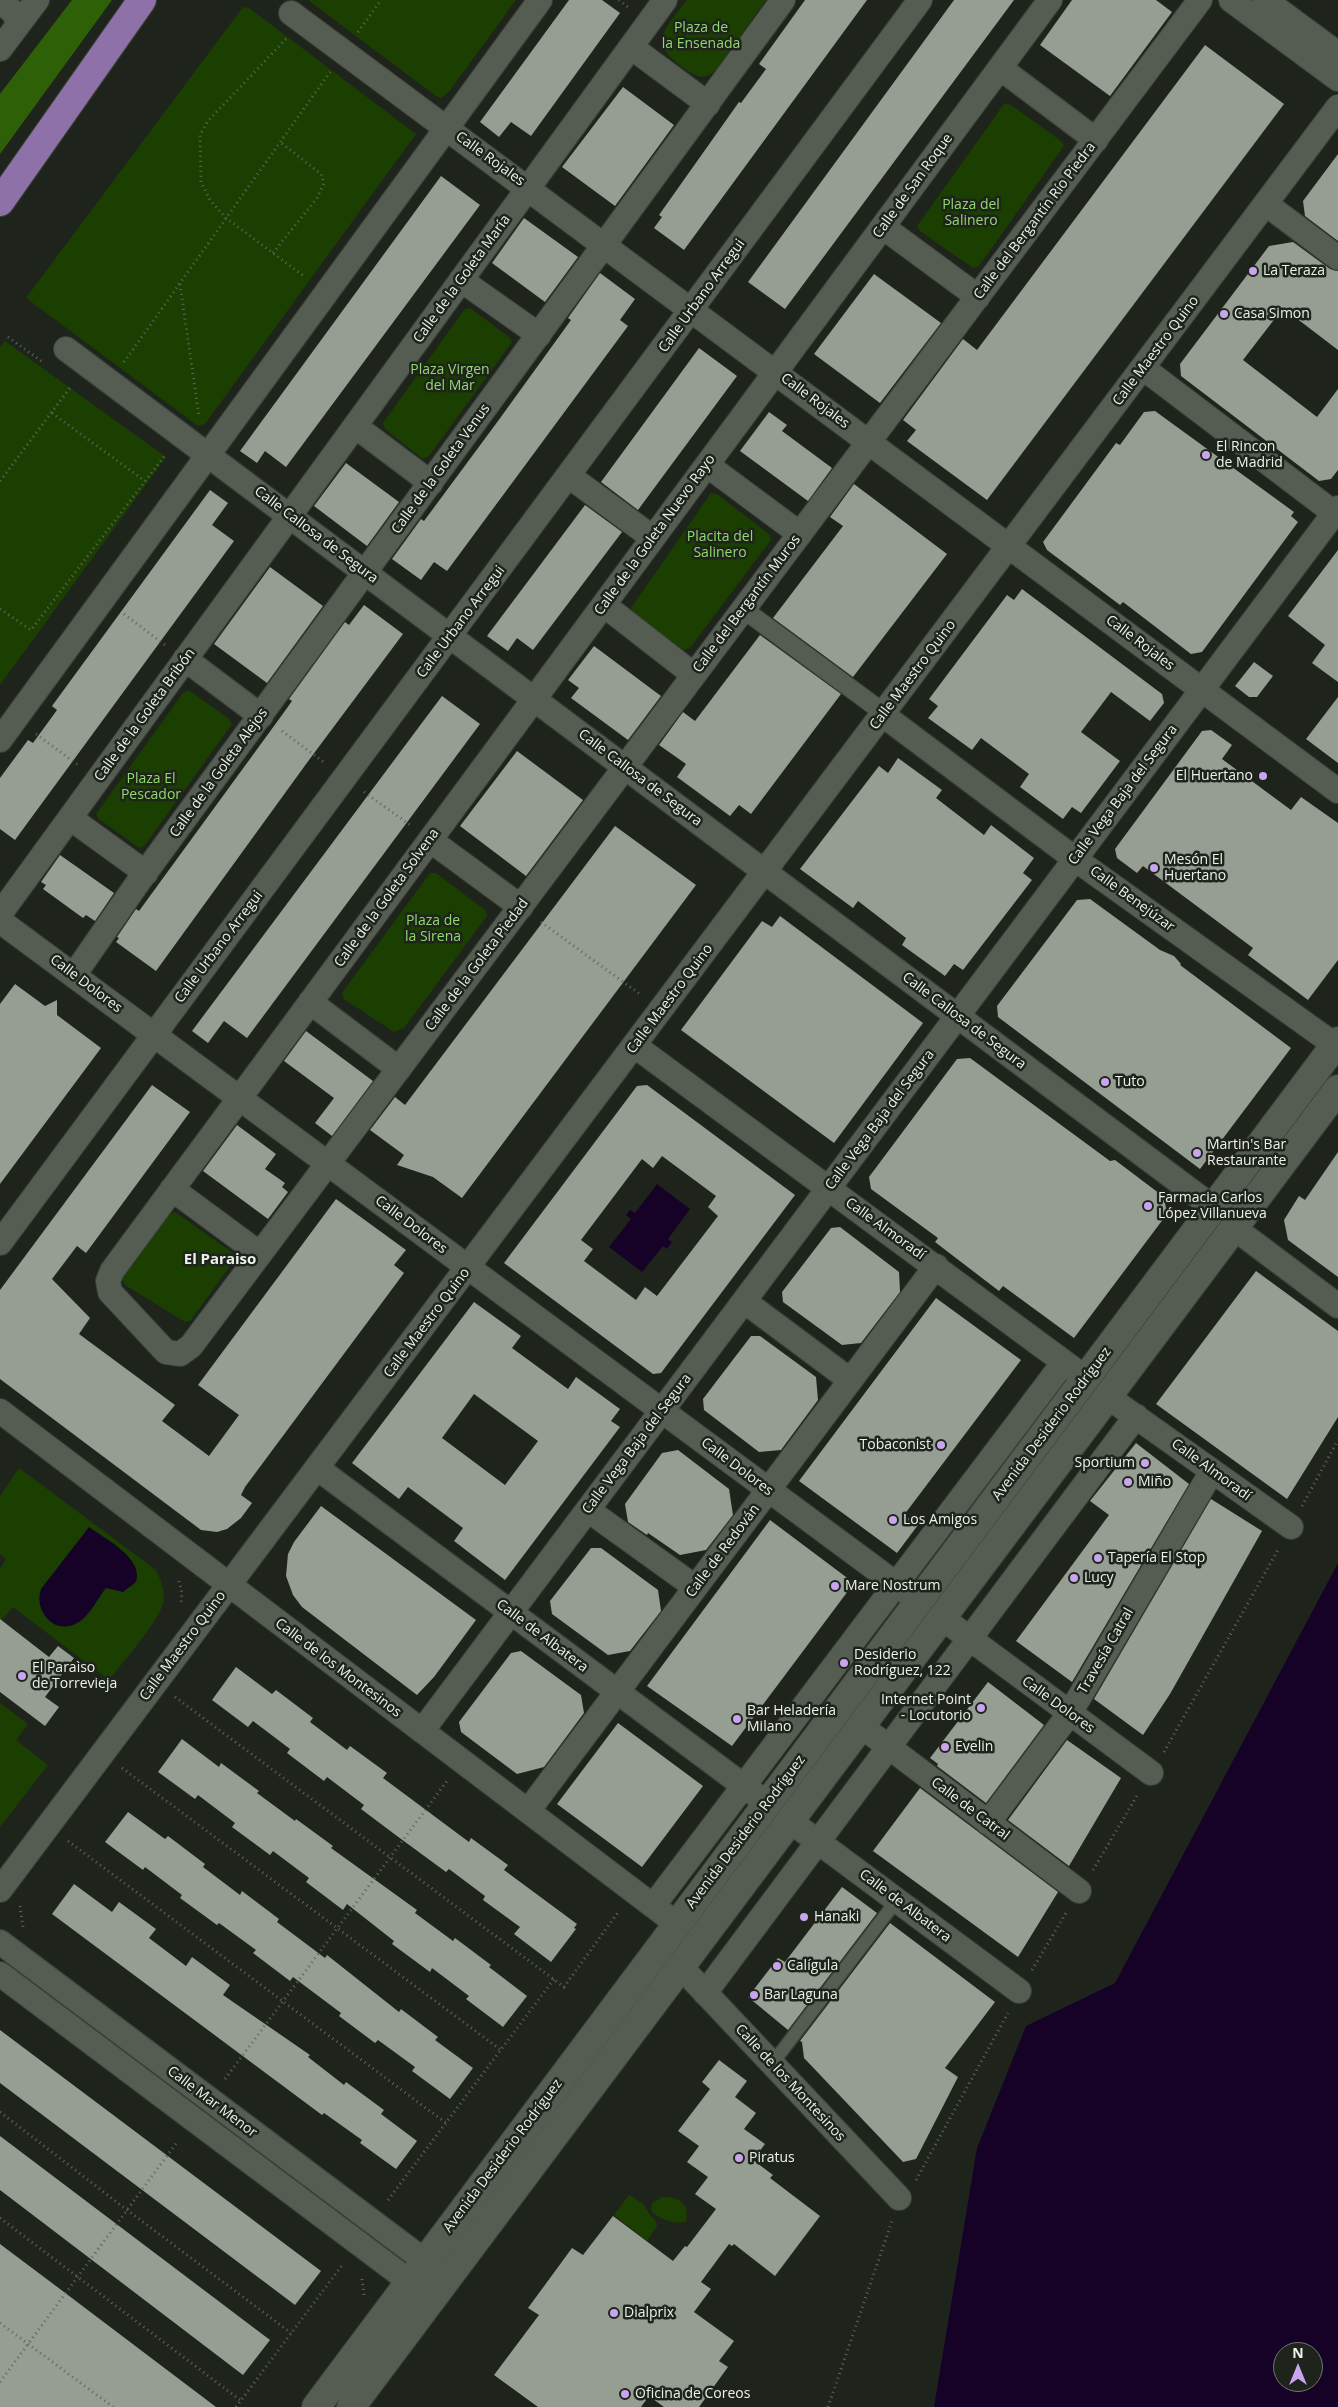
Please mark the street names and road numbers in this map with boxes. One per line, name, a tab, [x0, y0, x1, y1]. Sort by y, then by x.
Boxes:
street label: Calle Rojales	[452, 128, 528, 190]
street label: Calle de San Roque	[869, 131, 957, 241]
street label: Calle del Bergantín Río Piedra	[970, 139, 1100, 303]
street label: Calle de la Goleta María	[410, 212, 514, 346]
street label: Calle Urbano Arregui	[655, 236, 749, 356]
street label: Calle Maestro Quino	[1109, 293, 1203, 409]
street label: Calle Rojales	[777, 370, 853, 432]
street label: Calle de la Goleta Venus	[388, 401, 494, 537]
street label: Calle de la Goleta Nuevo Rayo	[591, 451, 719, 619]
street label: Calle Callosa de Segura	[251, 483, 381, 587]
street label: Calle del Bergantín Muros	[690, 532, 804, 676]
street label: Calle Urbano Arregui	[413, 563, 509, 681]
street label: Calle Rojales	[1102, 612, 1178, 674]
street label: Calle Maestro Quino	[866, 617, 960, 733]
street label: Calle de la Goleta Bribón	[91, 645, 199, 785]
street label: Calle de la Goleta Alejos	[167, 705, 271, 841]
street label: Calle Vega Baja del Segura	[1065, 722, 1181, 868]
street label: Calle Callosa de Segura	[575, 726, 705, 830]
street label: Calle de la Goleta Solvena	[331, 825, 443, 971]
street label: Calle Benejúzar	[1086, 863, 1178, 935]
street label: Calle Urbano Arregui	[171, 888, 267, 1006]
street label: Calle de la Goleta Piedad	[422, 896, 532, 1034]
street label: Calle Maestro Quino	[623, 941, 717, 1057]
street label: Calle Dolores	[47, 951, 125, 1017]
street label: Calle Callosa de Segura	[899, 969, 1029, 1073]
street label: Calle Vega Baja del Segura	[822, 1047, 938, 1193]
street label: Calle Dolores	[372, 1192, 450, 1258]
street label: Calle Almoradí	[842, 1194, 928, 1264]
street label: Calle Maestro Quino	[380, 1265, 474, 1381]
street label: Avenida Desiderio Rodríguez	[989, 1344, 1115, 1504]
street label: Calle Vega Baja del Segura	[579, 1371, 695, 1517]
street label: Calle Dolores	[698, 1434, 776, 1500]
street label: Calle Almoradí	[1168, 1435, 1254, 1505]
street label: Calle de Redován	[683, 1501, 763, 1601]
street label: Calle Maestro Quino	[136, 1588, 230, 1704]
street label: Calle de Albatera	[493, 1596, 591, 1676]
street label: Travesía Catral	[1075, 1605, 1137, 1697]
street label: Calle de los Montesinos	[272, 1615, 404, 1721]
street label: Calle Dolores	[1018, 1673, 1098, 1737]
street label: Avenida Desiderio Rodríguez	[683, 1752, 809, 1912]
street label: Calle de Catral	[927, 1774, 1013, 1844]
street label: Calle de Albatera	[856, 1866, 954, 1946]
street label: Calle de los Montesinos	[731, 2021, 849, 2145]
street label: Calle Mar Menor	[164, 2063, 260, 2141]
street label: Avenida Desiderio Rodríguez	[440, 2076, 566, 2236]

